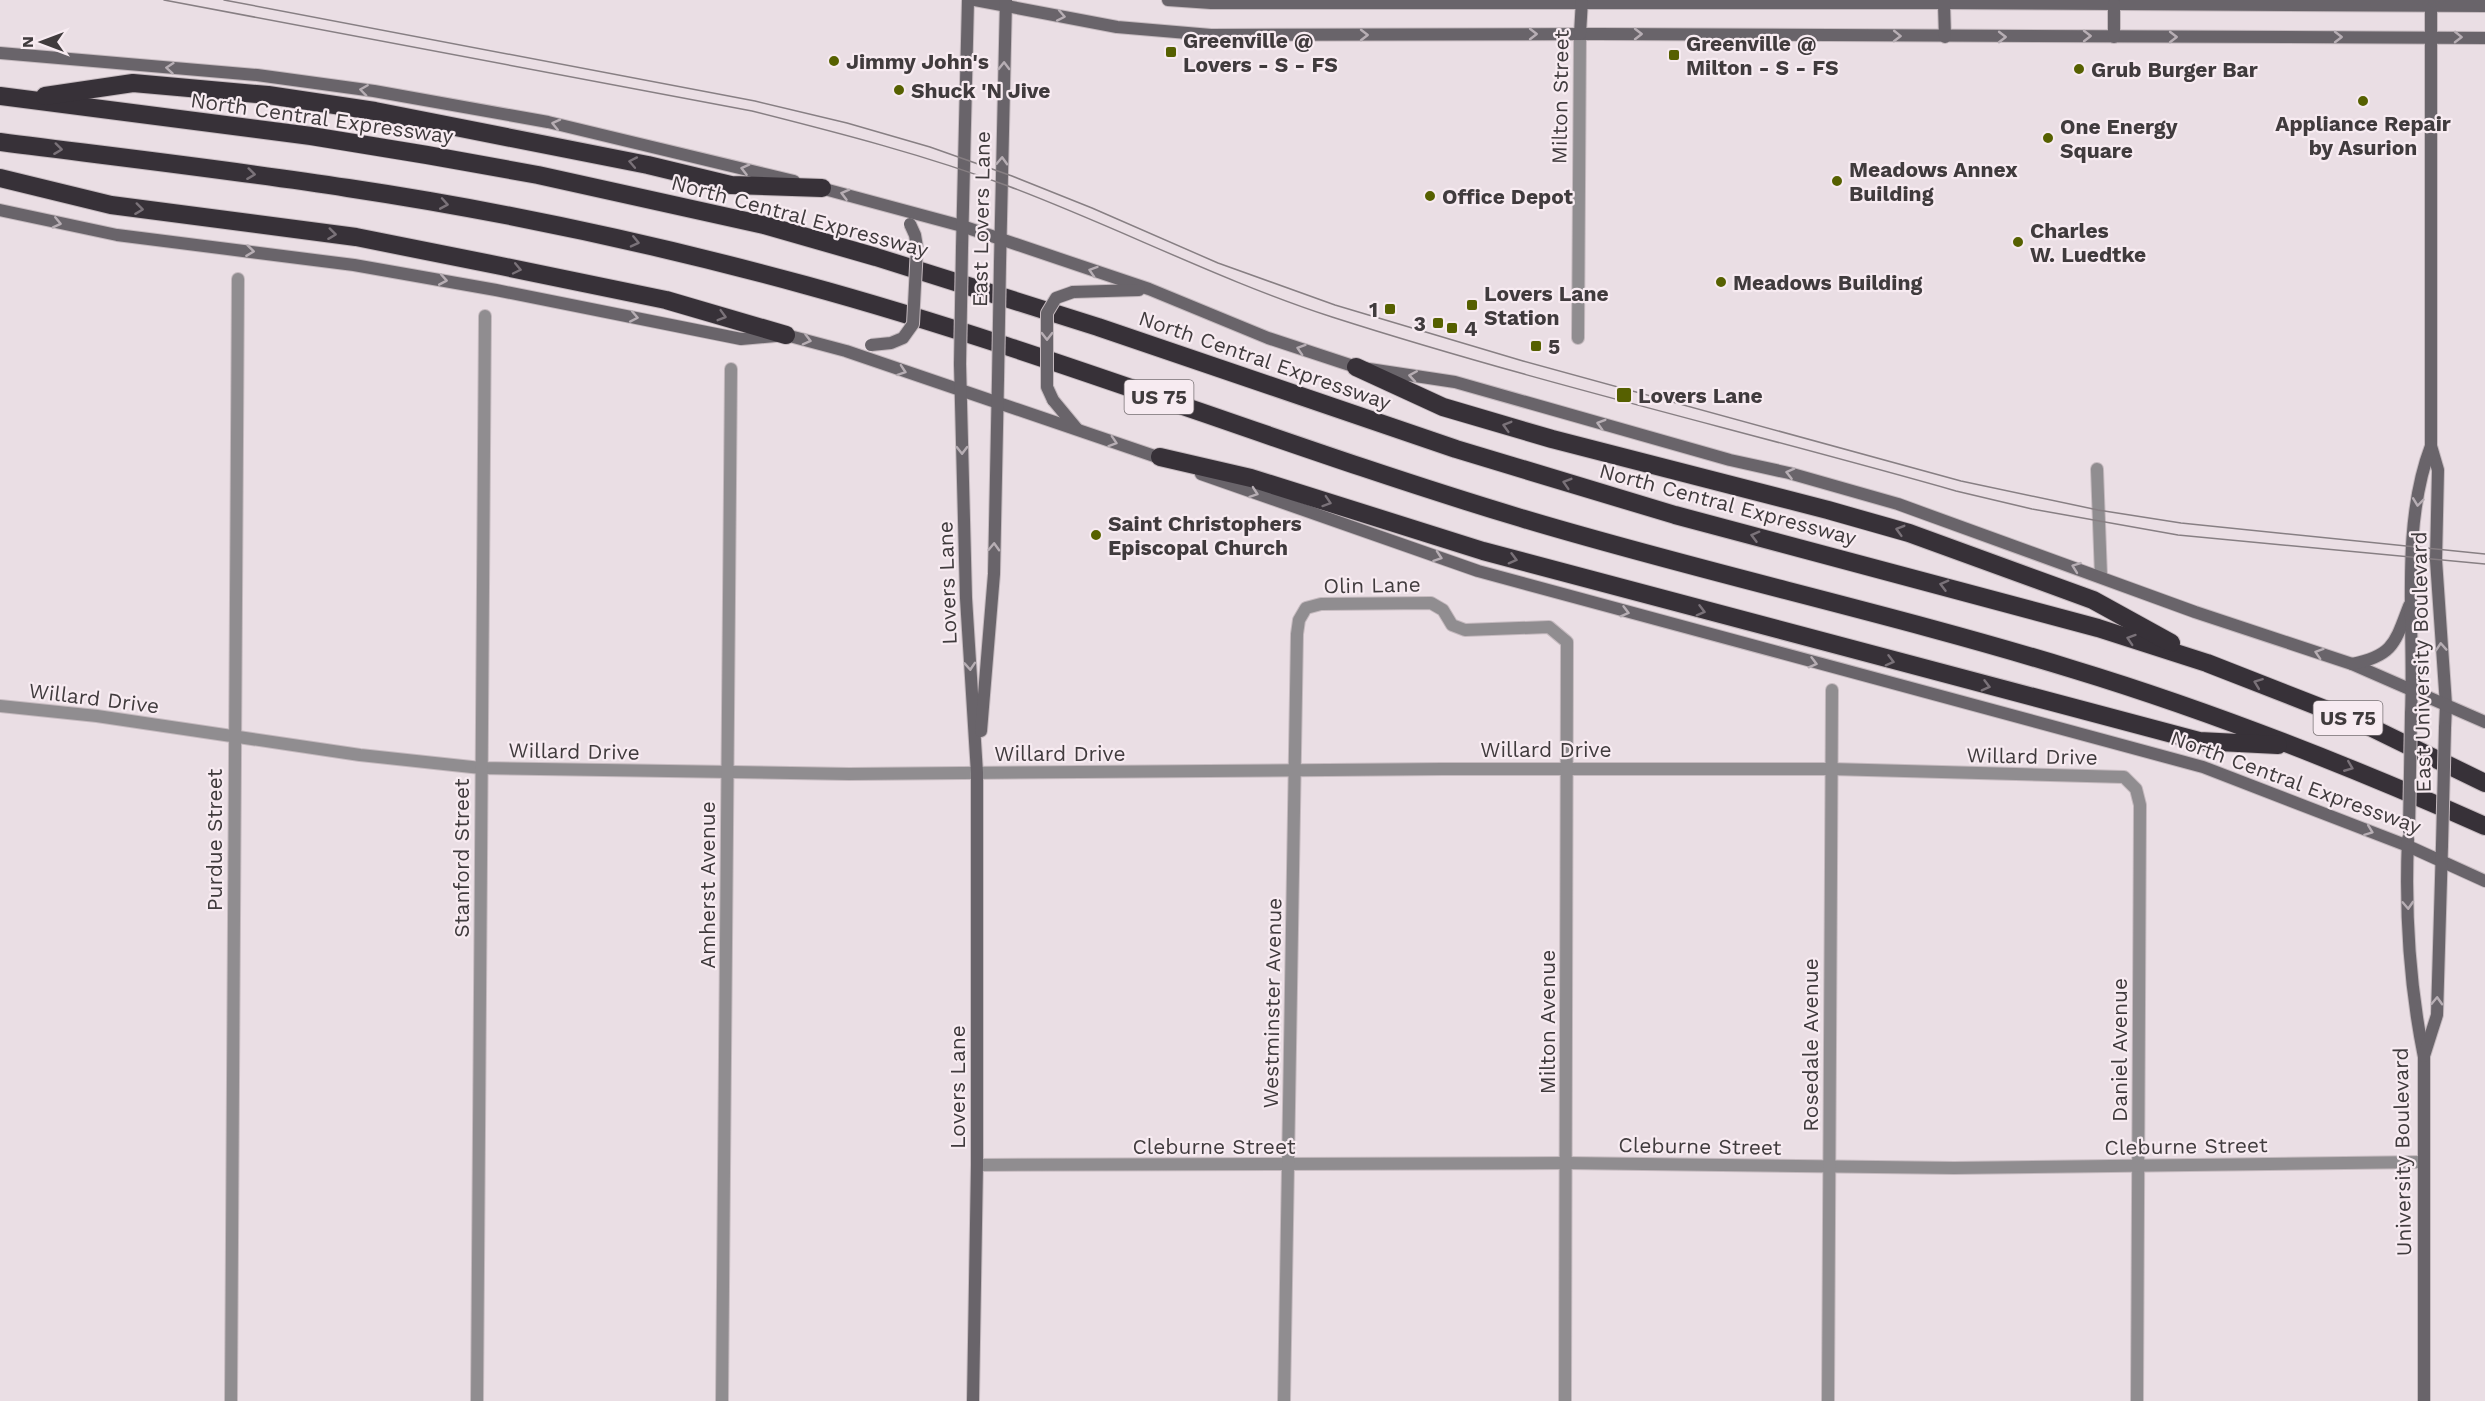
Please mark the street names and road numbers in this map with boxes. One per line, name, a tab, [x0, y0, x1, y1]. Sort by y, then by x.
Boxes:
street label: Milton Street	[1546, 29, 1574, 164]
street label: North Central Expressway	[189, 87, 455, 149]
street label: East Lovers Lane	[967, 131, 995, 307]
street label: North Central Expressway	[669, 170, 931, 262]
street label: North Central Expressway	[1136, 305, 1394, 415]
road number: US 75	[1124, 380, 1194, 414]
street label: North Central Expressway	[1597, 458, 1859, 550]
street label: Lovers Lane	[932, 521, 962, 645]
street label: East University Boulevard	[2406, 531, 2436, 793]
street label: Olin Lane	[1323, 572, 1421, 598]
street label: Willard Drive	[27, 678, 161, 718]
road number: US 75	[2314, 701, 2382, 735]
street label: North Central Expressway	[2167, 725, 2425, 839]
street label: Willard Drive	[508, 737, 640, 765]
street label: Willard Drive	[1480, 737, 1612, 762]
street label: Willard Drive	[994, 741, 1126, 766]
street label: Willard Drive	[1966, 742, 2098, 770]
street label: Purdue Street	[202, 769, 227, 911]
street label: Stanford Street	[449, 778, 474, 938]
street label: Amherst Avenue	[695, 801, 720, 969]
street label: Westminster Avenue	[1258, 897, 1286, 1109]
street label: Milton Avenue	[1535, 950, 1560, 1094]
street label: Rosedale Avenue	[1798, 958, 1823, 1132]
street label: Daniel Avenue	[2107, 978, 2132, 1122]
street label: Lovers Lane	[945, 1025, 970, 1149]
street label: University Boulevard	[2388, 1047, 2416, 1257]
street label: Cleburne Street	[1618, 1132, 1782, 1160]
street label: Cleburne Street	[2104, 1132, 2268, 1160]
street label: Cleburne Street	[1132, 1134, 1296, 1159]

